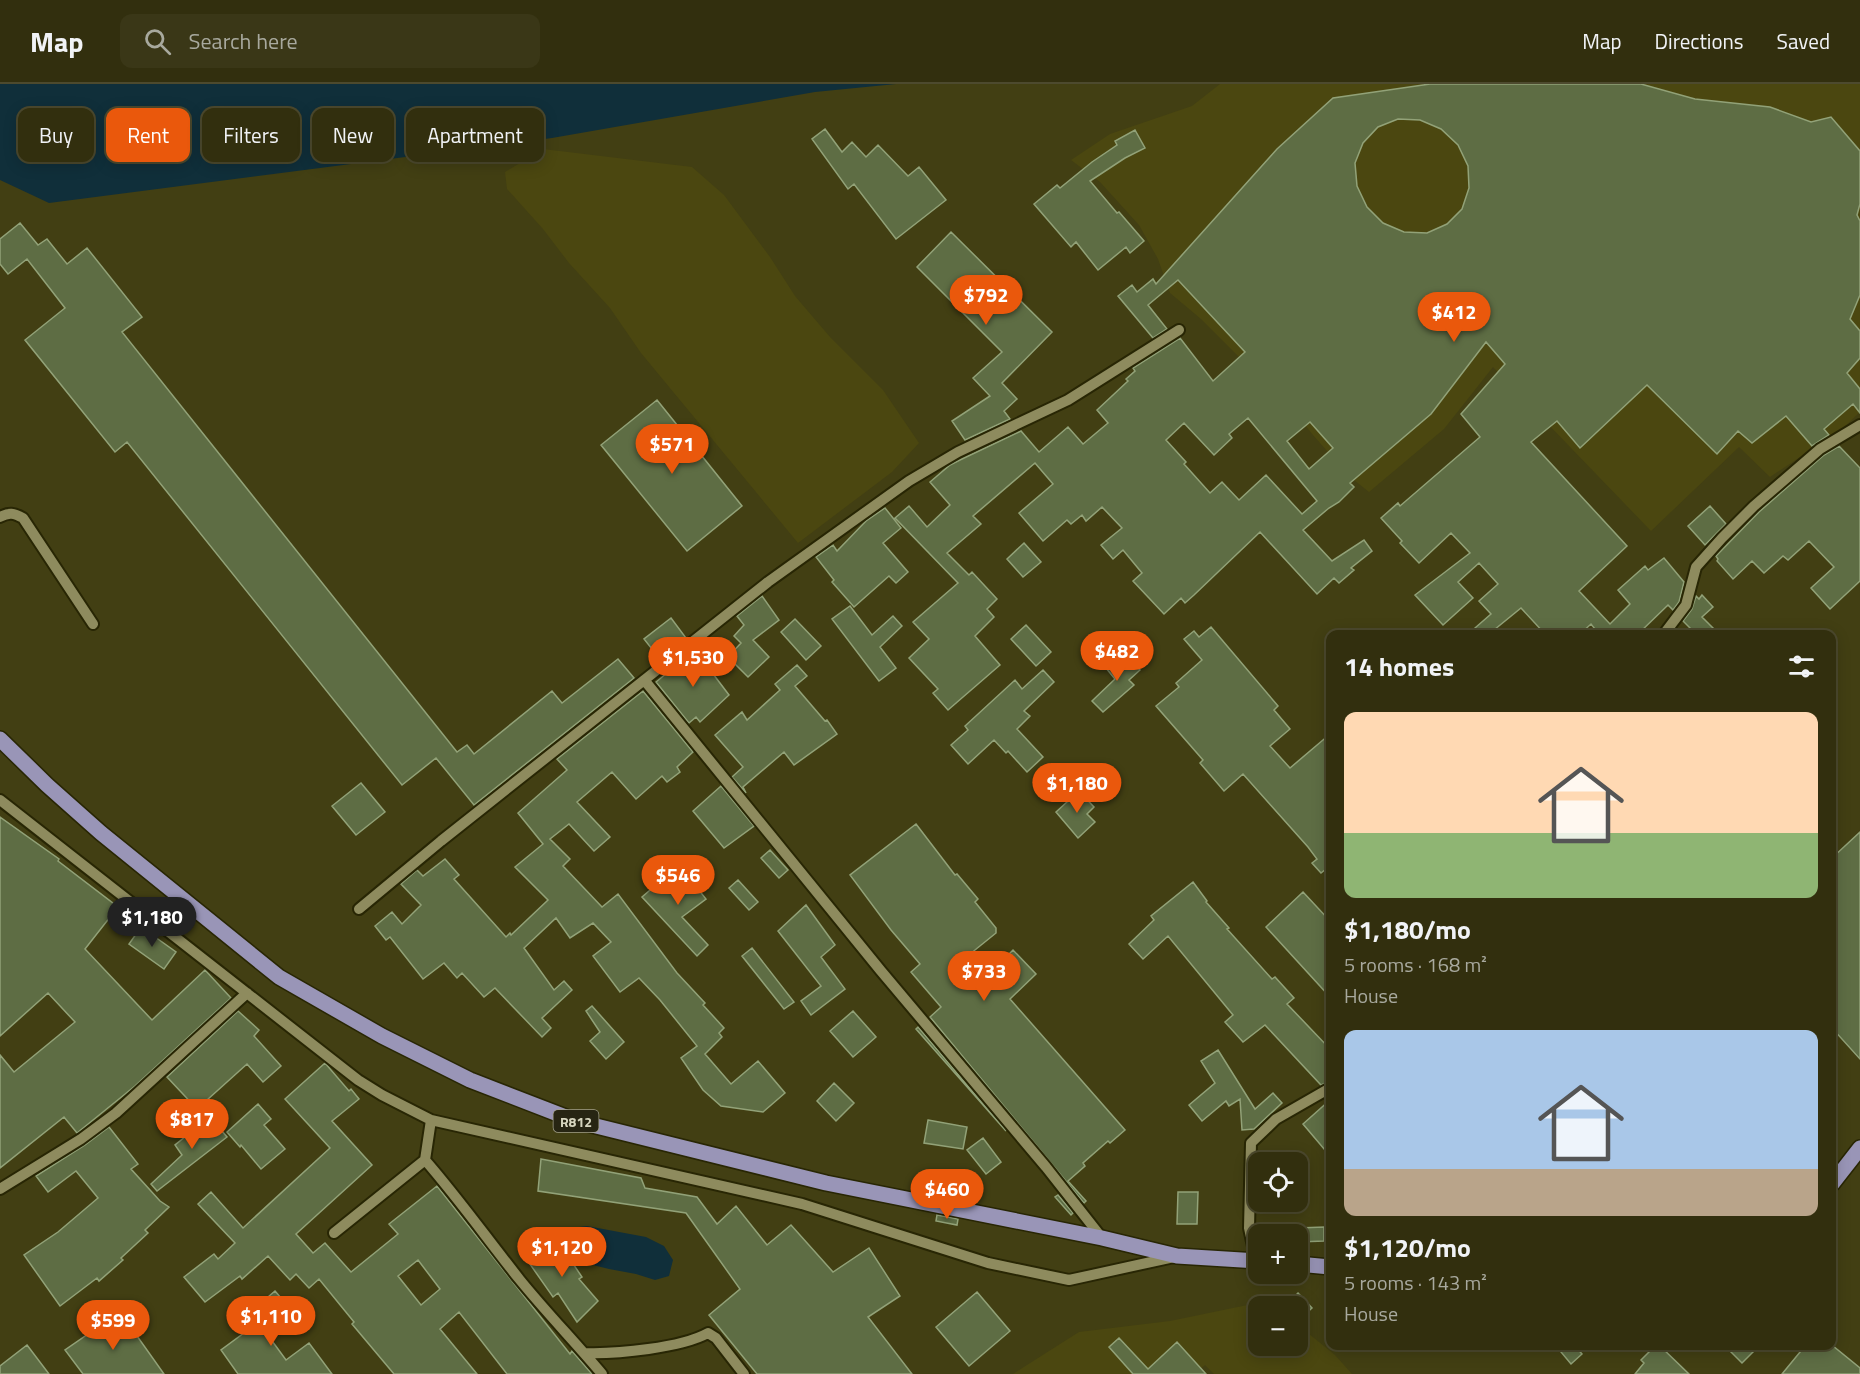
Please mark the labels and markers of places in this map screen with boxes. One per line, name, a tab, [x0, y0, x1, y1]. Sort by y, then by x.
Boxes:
pin: $792	[950, 275, 1022, 326]
pin: $412	[1418, 292, 1490, 343]
pin: $571	[636, 424, 708, 475]
pin: $482	[1081, 631, 1153, 682]
pin: $1,530	[644, 637, 742, 688]
pin: $1,180	[1028, 763, 1126, 814]
pin: $546	[642, 855, 714, 906]
pin: $1,180	[103, 897, 201, 948]
pin: $733	[948, 951, 1020, 1002]
pin: $817	[156, 1099, 228, 1150]
pin: $460	[911, 1169, 983, 1220]
pin: $1,120	[513, 1227, 611, 1278]
pin: $1,110	[222, 1296, 320, 1347]
pin: $599	[77, 1300, 149, 1351]

